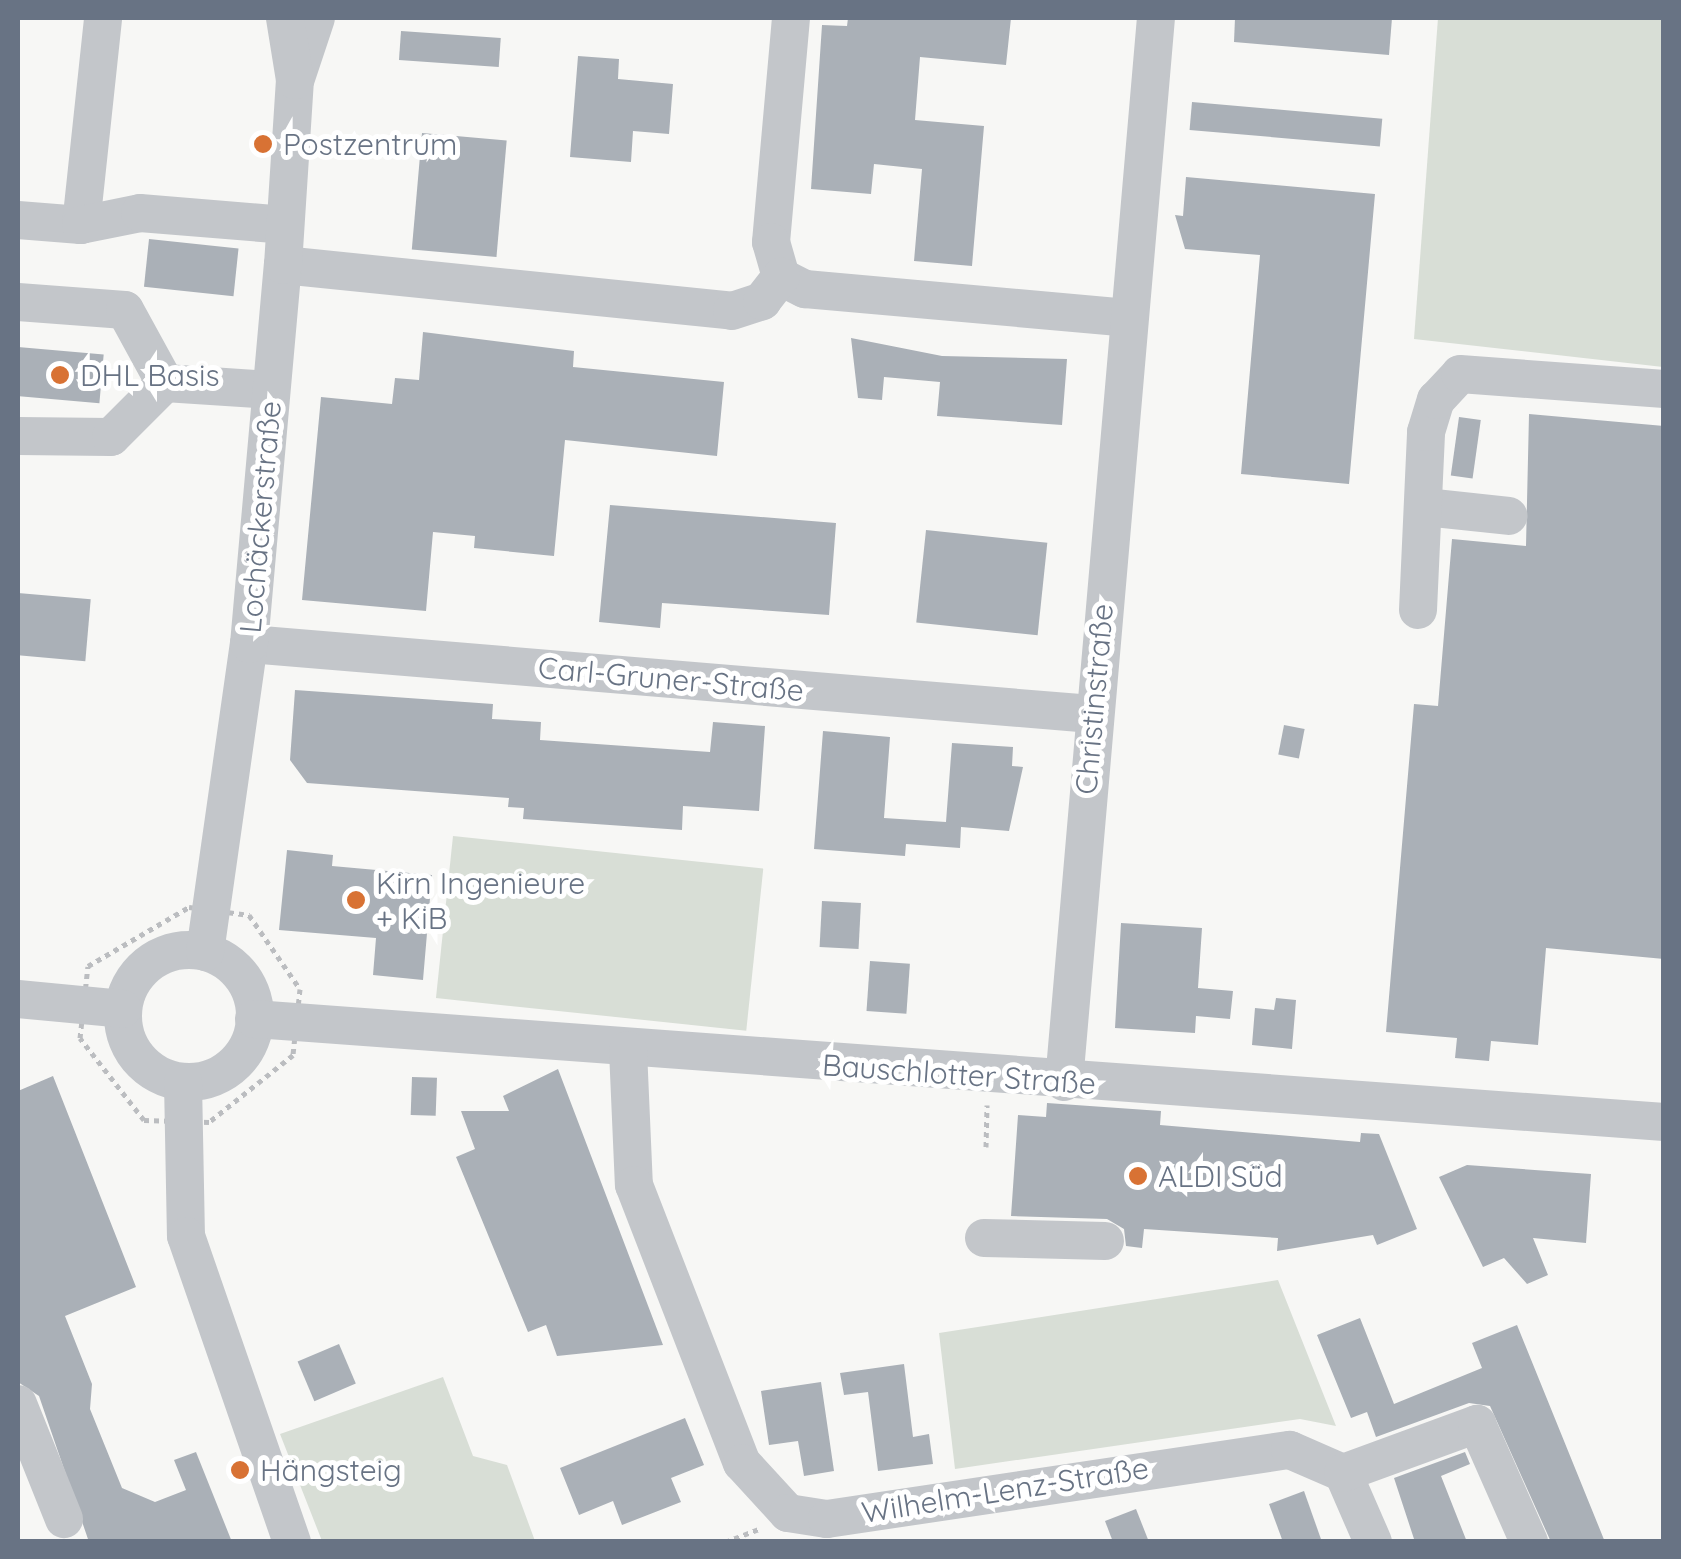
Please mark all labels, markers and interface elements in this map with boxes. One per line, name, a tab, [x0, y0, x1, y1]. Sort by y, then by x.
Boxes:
place label: Postzentrum	[283, 126, 457, 162]
marker: Postzentrum	[252, 133, 274, 155]
place label: DHL Basis	[80, 357, 220, 393]
marker: DHL Basis	[49, 364, 71, 386]
street label: Lochäckerstraße	[232, 399, 288, 635]
street label: Christinstraße	[1068, 602, 1120, 796]
street label: Carl-Gruner-Straße	[537, 649, 805, 709]
place label: Kirn Ingenieure + KiB	[376, 865, 585, 936]
marker: Kirn Ingenieure + KiB	[345, 889, 367, 911]
street label: Bauschlotter Straße	[821, 1046, 1097, 1102]
place label: ALDI Süd	[1158, 1158, 1283, 1194]
marker: ALDI Süd	[1127, 1165, 1149, 1187]
street label: Wilhelm-Lenz-Straße	[859, 1450, 1151, 1530]
place label: Hängsteig	[260, 1452, 402, 1488]
marker: Hängsteig	[229, 1459, 251, 1481]

